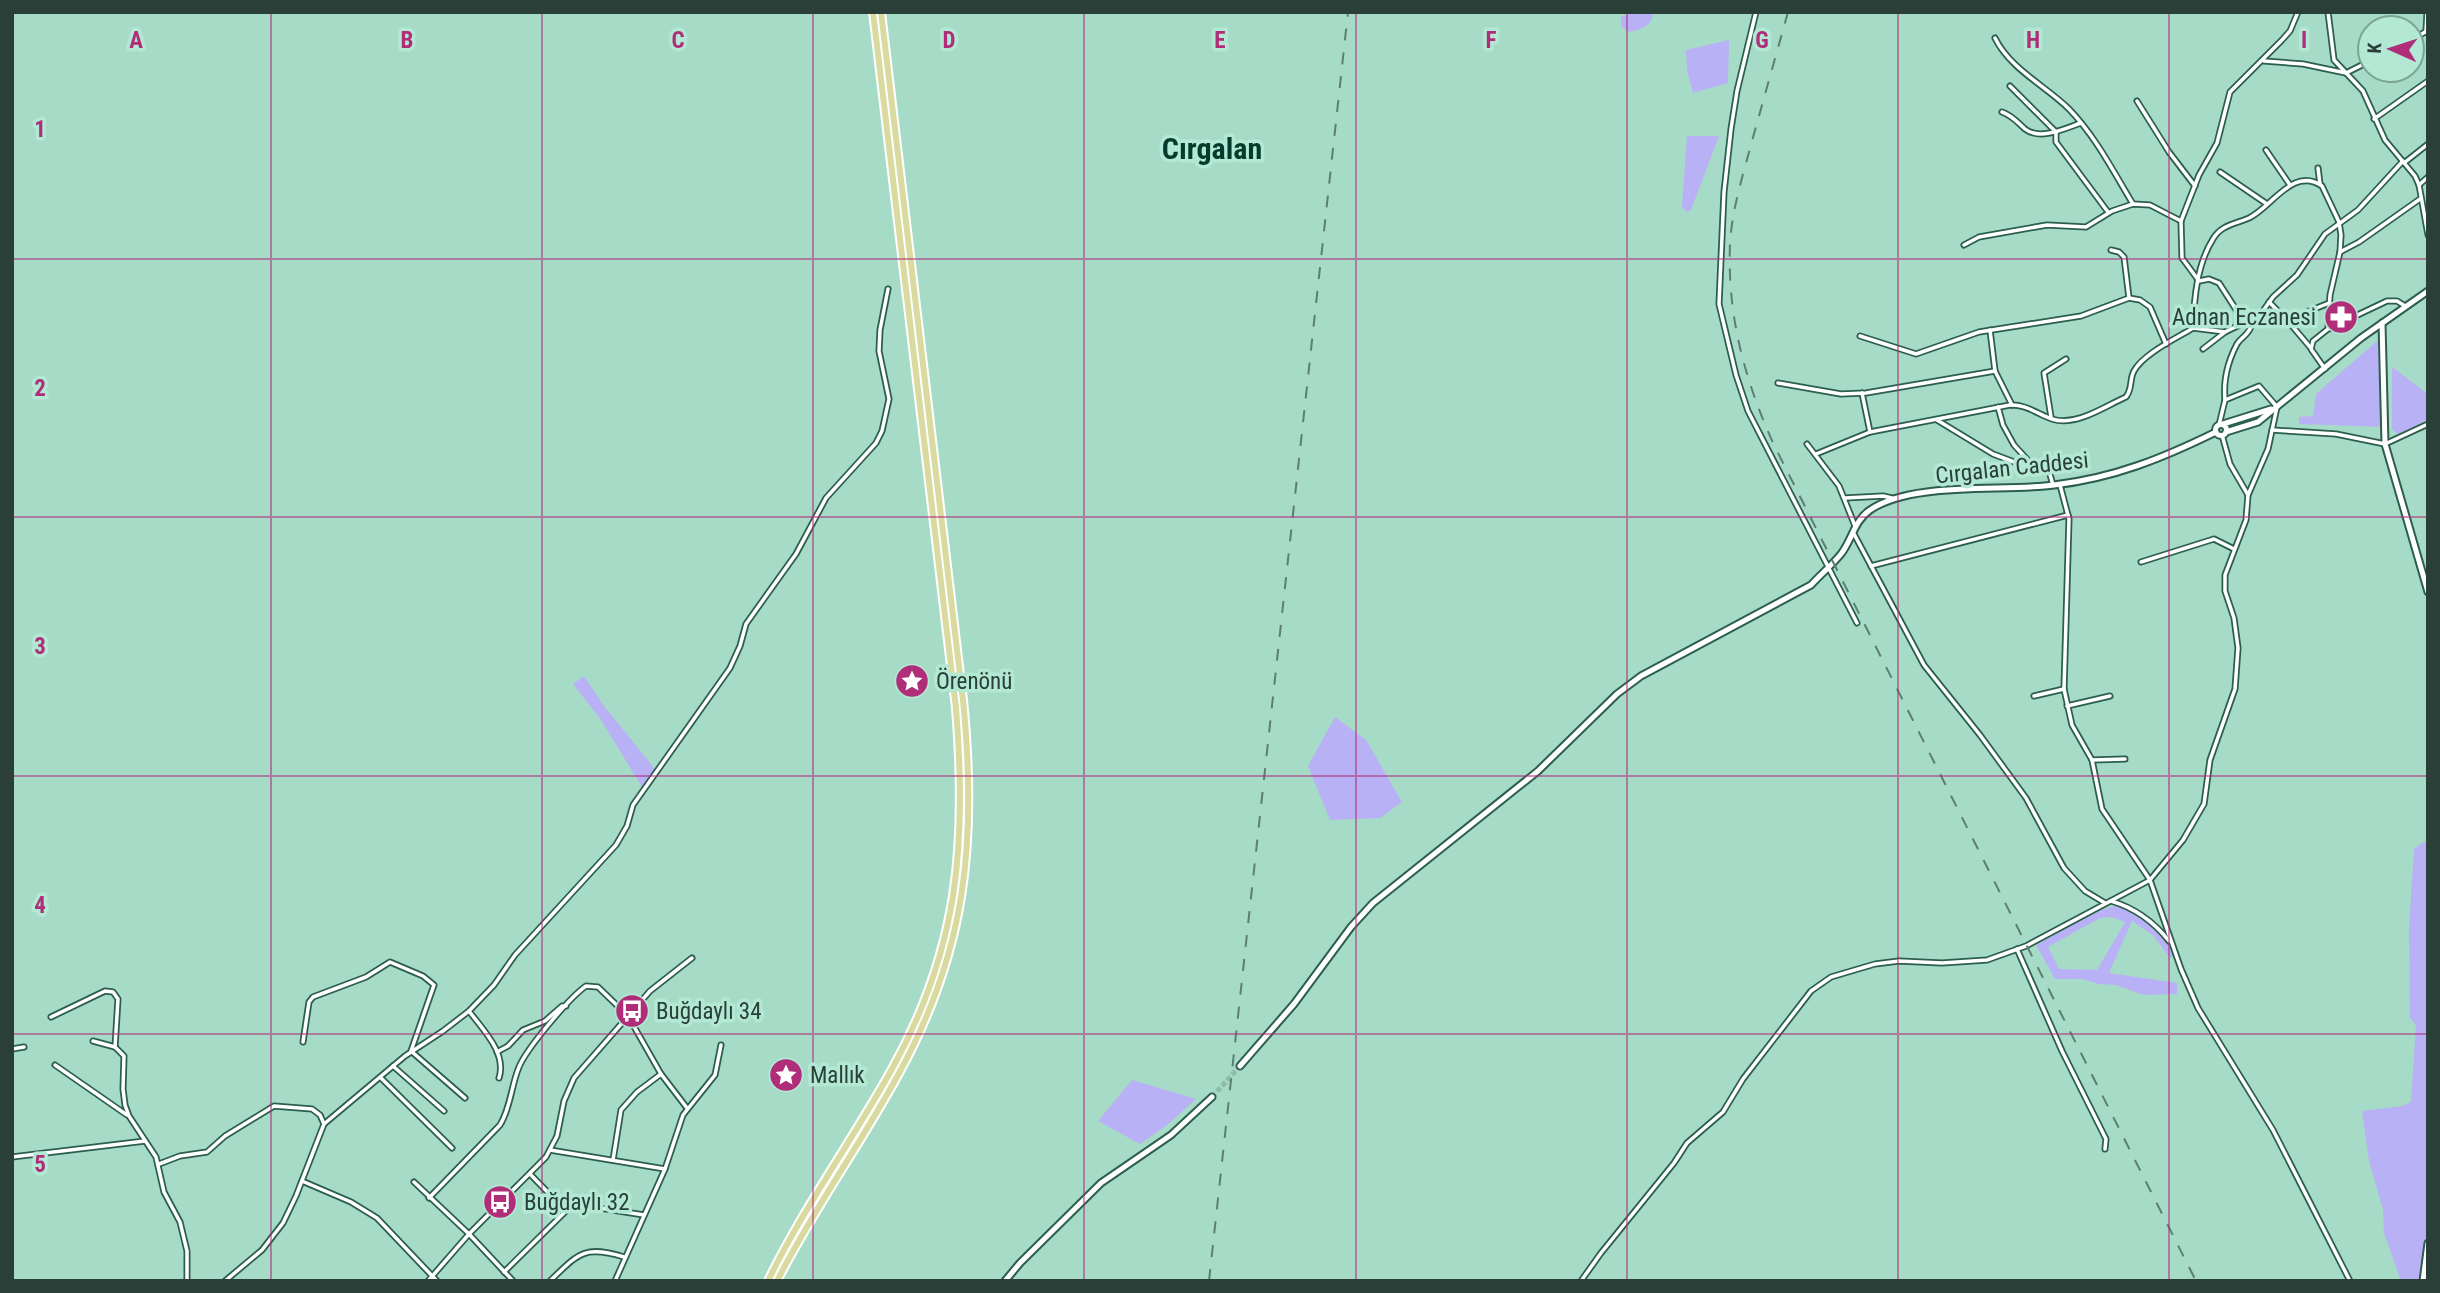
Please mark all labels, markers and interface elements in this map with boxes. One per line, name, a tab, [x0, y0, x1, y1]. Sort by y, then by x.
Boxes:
north arrow	[2356, 14, 2426, 84]
text: A	[129, 27, 143, 54]
text: B	[401, 27, 413, 54]
text: C	[671, 27, 685, 54]
text: D	[943, 27, 956, 54]
text: E	[1214, 27, 1226, 54]
text: F	[1486, 27, 1497, 54]
text: G	[1755, 27, 1769, 54]
text: H	[2026, 27, 2040, 54]
text: I	[2301, 27, 2307, 54]
text: K	[2363, 42, 2386, 54]
text: 1	[34, 116, 46, 143]
district label: Cırgalan	[1162, 131, 1262, 166]
pharmacy icon: Adnan Eczanesi	[2322, 298, 2360, 336]
place label: Adnan Eczanesi	[2172, 304, 2316, 331]
text: 2	[34, 375, 46, 402]
street label: Cırgalan Caddesi	[1934, 447, 2090, 489]
text: 3	[34, 633, 46, 660]
place icon: Örenönü	[893, 662, 931, 700]
place label: Örenönü	[936, 667, 1012, 695]
text: 4	[34, 892, 46, 919]
bus stop icon: Buğdaylı 34	[613, 992, 651, 1030]
place label: Buğdaylı 34	[656, 998, 762, 1025]
place icon: Mallık	[767, 1056, 805, 1094]
place label: Mallık	[810, 1062, 865, 1089]
text: 5	[34, 1151, 46, 1178]
bus stop icon: Buğdaylı 32	[481, 1183, 519, 1221]
place label: Buğdaylı 32	[524, 1189, 630, 1216]

